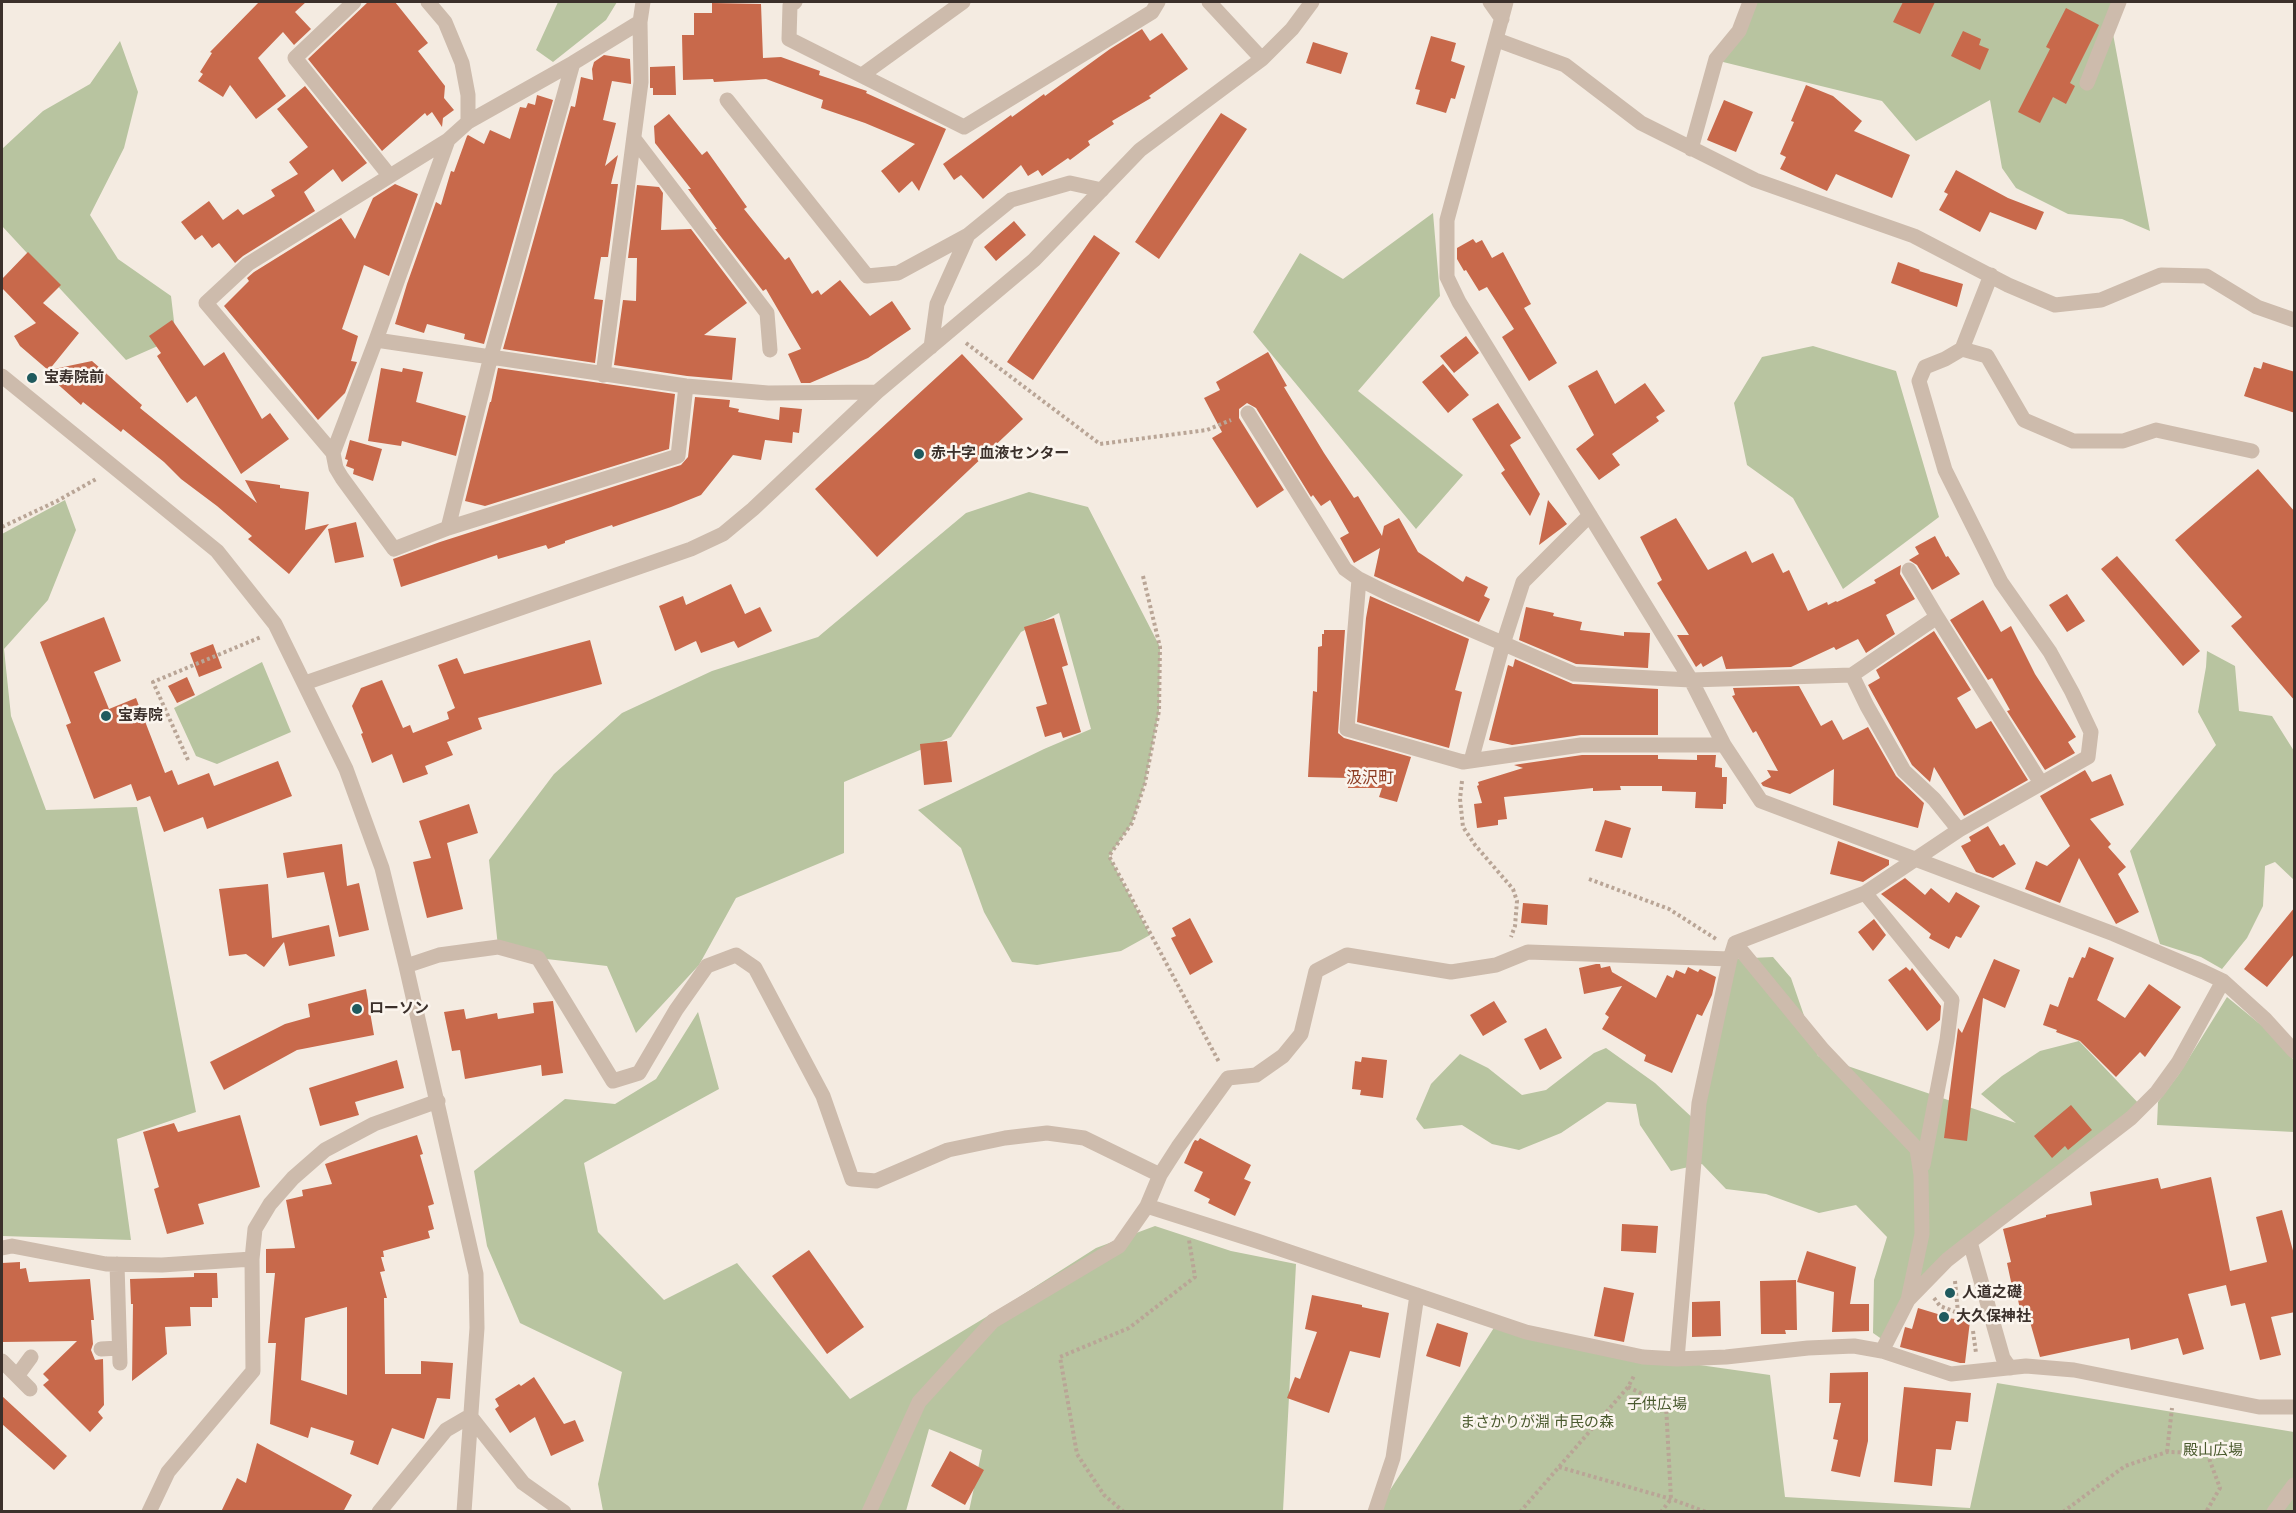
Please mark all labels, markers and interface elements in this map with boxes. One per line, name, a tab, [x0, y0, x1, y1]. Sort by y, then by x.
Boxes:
place label: 宝寿院前	[44, 369, 104, 387]
marker: 宝寿院前	[25, 371, 39, 385]
place label: 赤十字 血液センター	[931, 445, 1070, 463]
marker: 赤十字 血液センター	[912, 447, 926, 461]
place label: 宝寿院	[118, 707, 163, 725]
marker: 宝寿院	[99, 709, 113, 723]
district label: 汲沢町	[1346, 769, 1394, 789]
place label: ローソン	[369, 1000, 429, 1018]
marker: ローソン	[350, 1002, 364, 1016]
place label: 人道之礎	[1962, 1284, 2022, 1302]
marker: 人道之礎	[1943, 1286, 1957, 1300]
place label: 大久保神社	[1956, 1308, 2031, 1326]
marker: 大久保神社	[1937, 1310, 1951, 1324]
park label: 子供広場	[1627, 1396, 1687, 1414]
park label: まさかりが淵 市民の森	[1460, 1414, 1614, 1432]
park label: 殿山広場	[2183, 1442, 2243, 1460]

